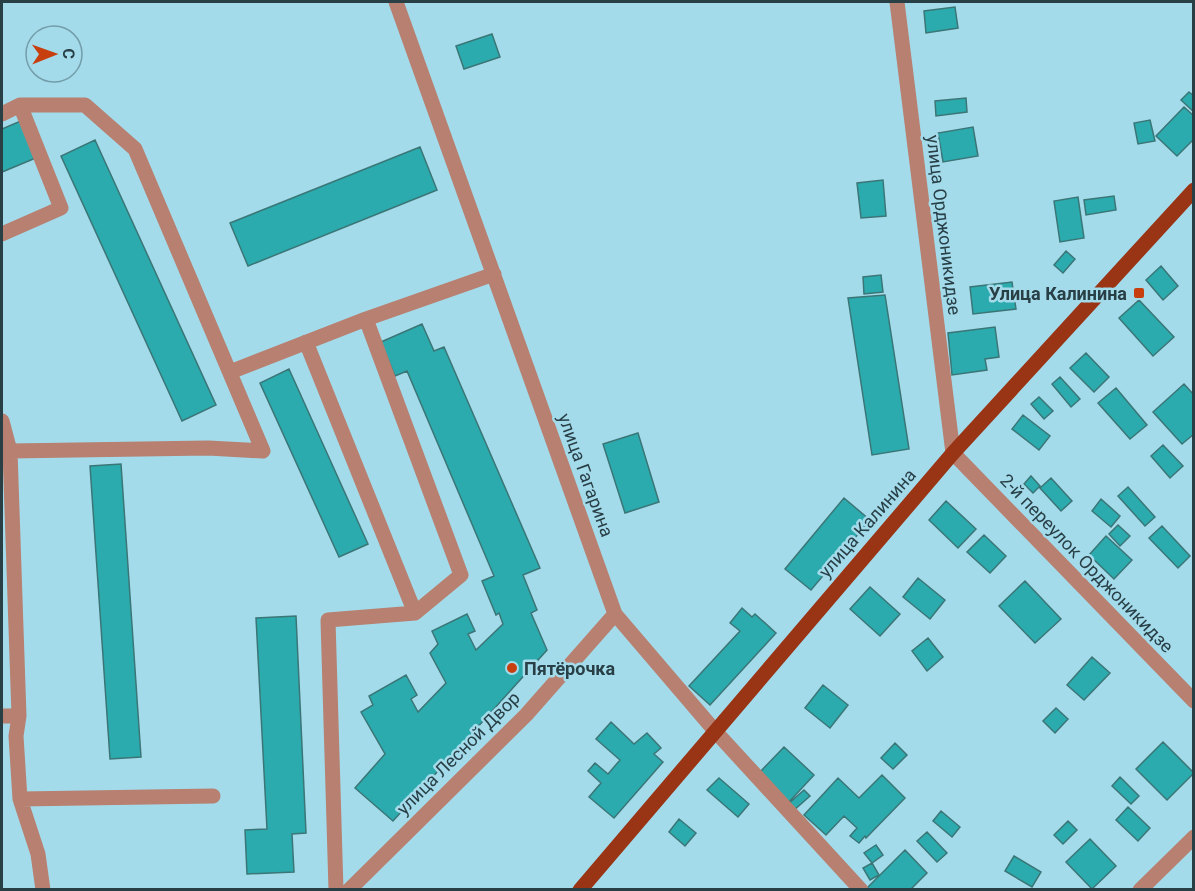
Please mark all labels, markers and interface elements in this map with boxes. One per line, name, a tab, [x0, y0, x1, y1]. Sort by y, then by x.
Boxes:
north arrow	[24, 24, 84, 84]
text: С	[59, 48, 78, 59]
street label: улица Орджоникидзе	[923, 134, 965, 316]
place label: Улица Калинина	[989, 283, 1127, 304]
marker: Улица Калинина	[1132, 286, 1146, 300]
street label: улица Гагарина	[554, 410, 618, 540]
street label: улица Калинина	[814, 464, 920, 582]
street label: 2-й переулок Орджоникидзе	[996, 469, 1178, 657]
place label: Пятёрочка	[524, 658, 615, 679]
marker: Пятёрочка	[505, 661, 519, 675]
street label: улица Лесной Двор	[392, 687, 524, 819]

